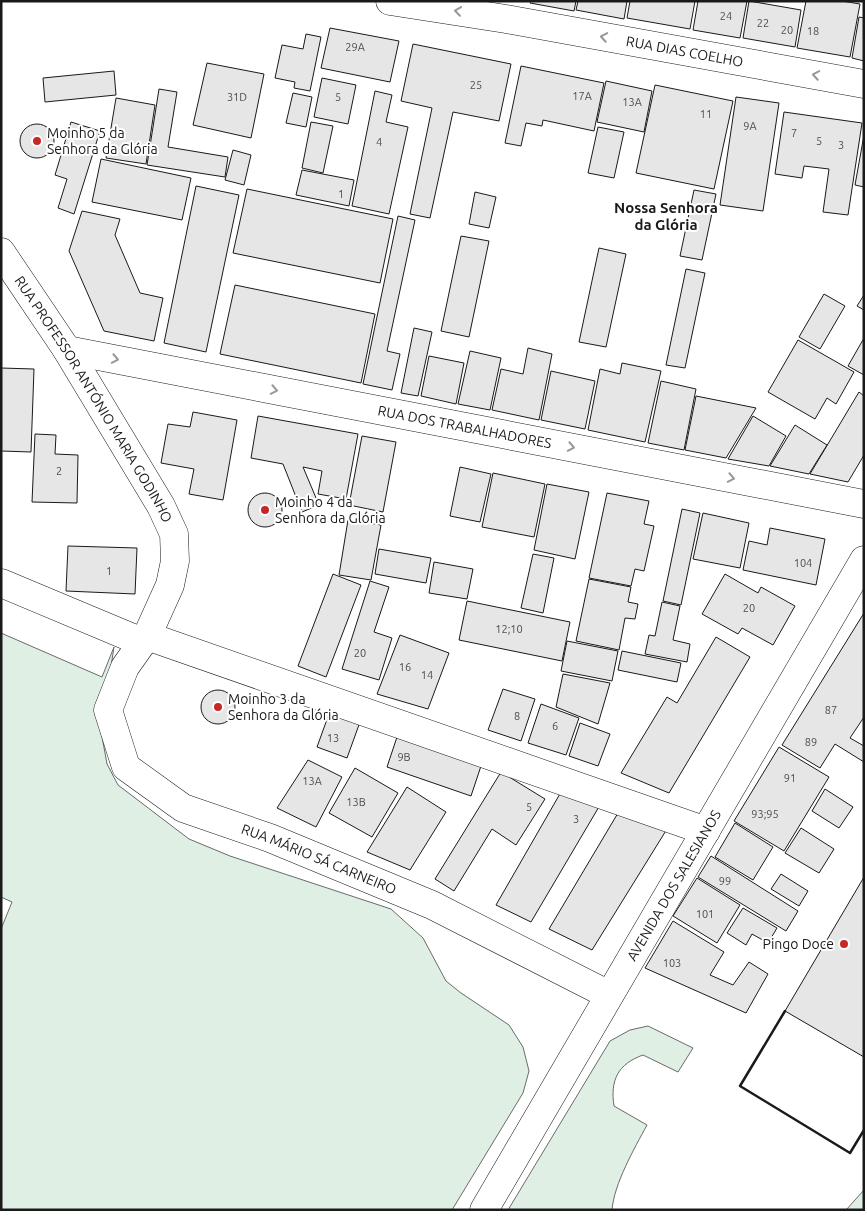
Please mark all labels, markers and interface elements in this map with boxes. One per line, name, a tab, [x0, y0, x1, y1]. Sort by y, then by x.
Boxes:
one-way arrow	[454, 7, 462, 17]
house number: 24	[720, 10, 732, 22]
house number: 22	[757, 17, 769, 29]
house number: 20	[781, 24, 793, 36]
house number: 18	[807, 25, 819, 37]
one-way arrow	[600, 32, 609, 42]
street label: RUA DIAS COELHO	[625, 33, 745, 70]
house number: 29A	[345, 41, 366, 53]
one-way arrow	[811, 71, 820, 81]
house number: 25	[470, 79, 482, 91]
house number: 17A	[572, 90, 593, 102]
house number: 31D	[227, 91, 247, 103]
house number: 5	[335, 91, 341, 103]
house number: 13A	[622, 96, 643, 108]
house number: 11	[700, 108, 712, 120]
house number: 9A	[743, 120, 758, 132]
place label: Moinho 5 da Senhora da Glória	[47, 125, 158, 157]
house number: 7	[791, 127, 797, 139]
marker: Moinho 5 da Senhora da Glória	[31, 135, 43, 147]
house number: 5	[816, 135, 822, 147]
house number: 4	[376, 136, 382, 148]
house number: 3	[838, 139, 844, 151]
house number: 1	[338, 188, 344, 200]
district label: Nossa Senhora da Glória	[614, 199, 718, 233]
street label: RUA PROFESSOR ANTÓNIO MARIA GODINHO	[11, 273, 176, 525]
one-way arrow	[110, 354, 119, 364]
one-way arrow	[270, 384, 279, 395]
street label: RUA DOS TRABALHADORES	[376, 402, 553, 451]
one-way arrow	[567, 442, 576, 452]
house number: 2	[56, 465, 62, 477]
one-way arrow	[726, 472, 735, 483]
place label: Moinho 4 da Senhora da Glória	[275, 494, 386, 526]
marker: Moinho 4 da Senhora da Glória	[259, 504, 271, 516]
house number: 104	[794, 557, 812, 569]
house number: 1	[106, 565, 112, 577]
house number: 20	[743, 602, 755, 614]
house number: 12;10	[495, 623, 523, 635]
house number: 20	[354, 647, 366, 659]
house number: 16	[399, 661, 411, 673]
house number: 14	[421, 669, 433, 681]
place label: Moinho 3 da Senhora da Glória	[228, 691, 339, 723]
marker: Moinho 3 da Senhora da Glória	[212, 701, 224, 713]
house number: 87	[825, 704, 837, 716]
house number: 8	[514, 710, 520, 722]
house number: 6	[552, 720, 558, 732]
house number: 13	[327, 732, 339, 744]
house number: 89	[805, 736, 817, 748]
house number: 9B	[397, 751, 411, 763]
house number: 91	[784, 772, 796, 784]
house number: 13A	[302, 775, 323, 787]
house number: 13B	[346, 796, 366, 808]
house number: 5	[526, 801, 532, 813]
street label: AVENIDA DOS SALESIANOS	[623, 807, 724, 964]
house number: 93;95	[751, 808, 779, 820]
house number: 3	[573, 813, 579, 825]
street label: RUA MÁRIO SÁ CARNEIRO	[239, 821, 399, 897]
house number: 99	[719, 875, 731, 887]
house number: 101	[696, 908, 714, 920]
place label: Pingo Doce	[763, 936, 834, 952]
marker: Pingo Doce	[838, 938, 850, 950]
house number: 103	[663, 957, 681, 969]

